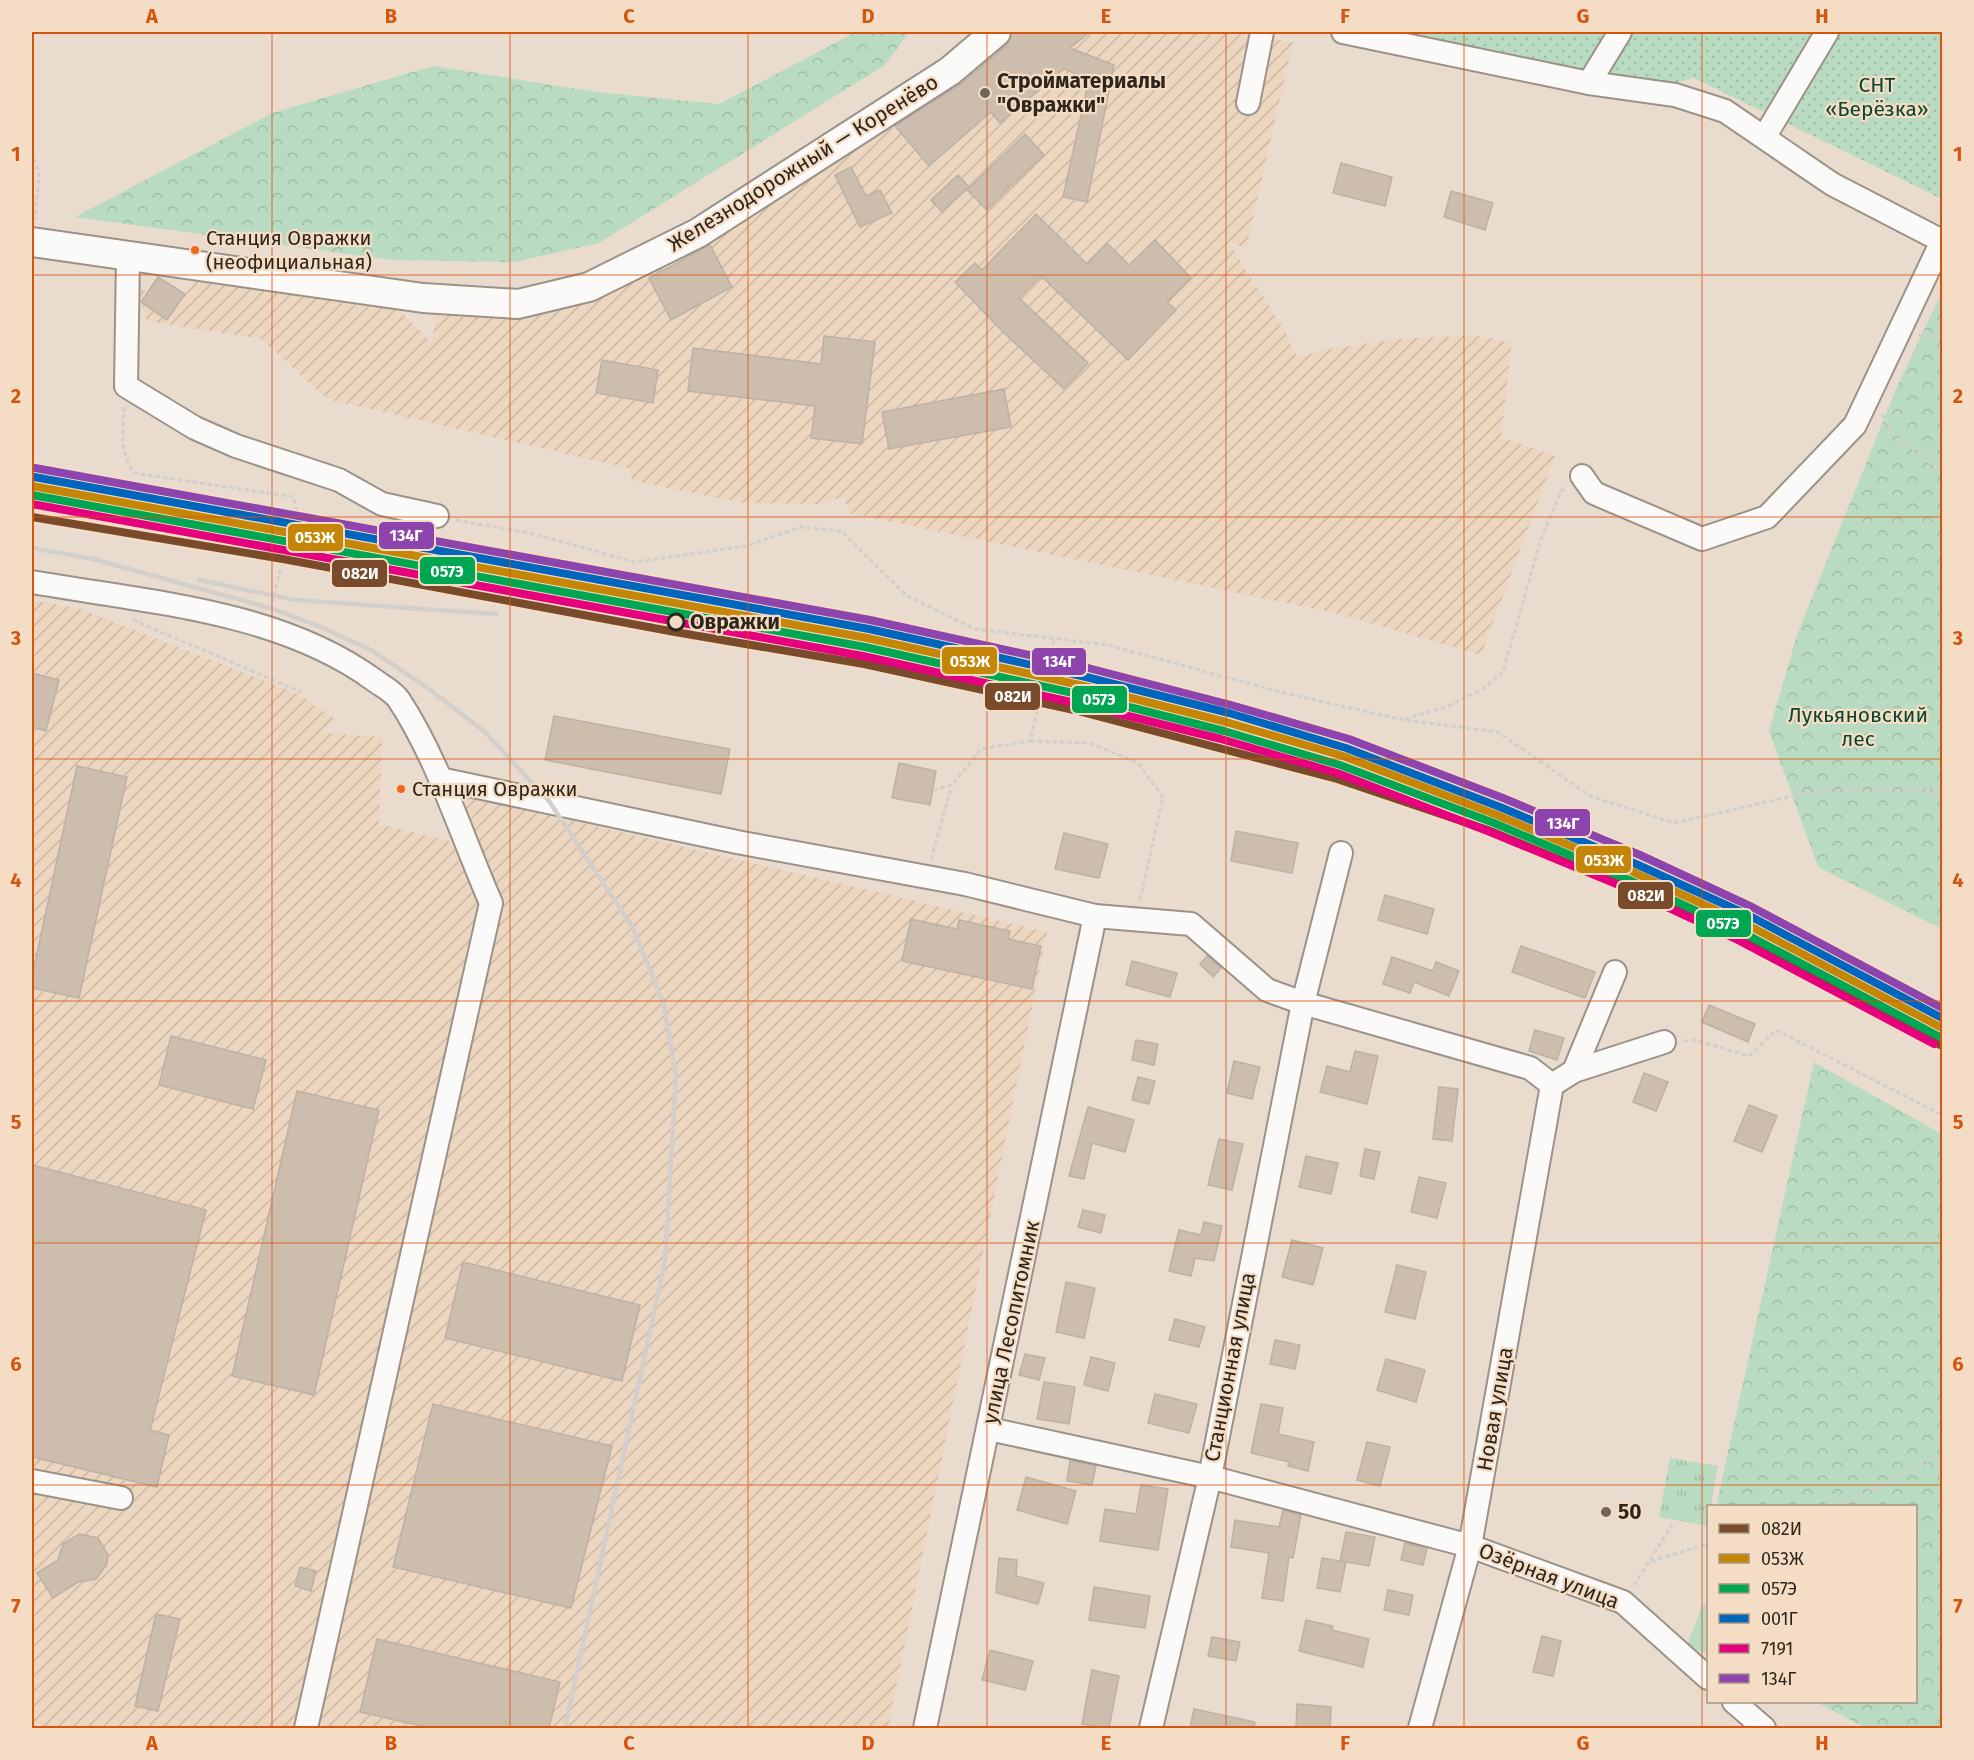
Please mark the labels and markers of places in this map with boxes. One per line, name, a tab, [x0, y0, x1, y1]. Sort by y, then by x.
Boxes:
place label: Стройматериалы "Овражки"	[997, 68, 1166, 118]
marker: Стройматериалы "Овражки"	[978, 86, 992, 100]
place label: Станция Овражки (неофициальная)	[206, 226, 372, 274]
marker: Станция Овражки (неофициальная)	[189, 244, 201, 256]
place label: Овражки	[690, 609, 780, 635]
marker: Овражки	[667, 613, 685, 631]
place label: Станция Овражки	[412, 777, 578, 801]
marker: Станция Овражки	[395, 783, 407, 795]
place label: 50	[1618, 1499, 1642, 1525]
marker: 50	[1599, 1505, 1613, 1519]

